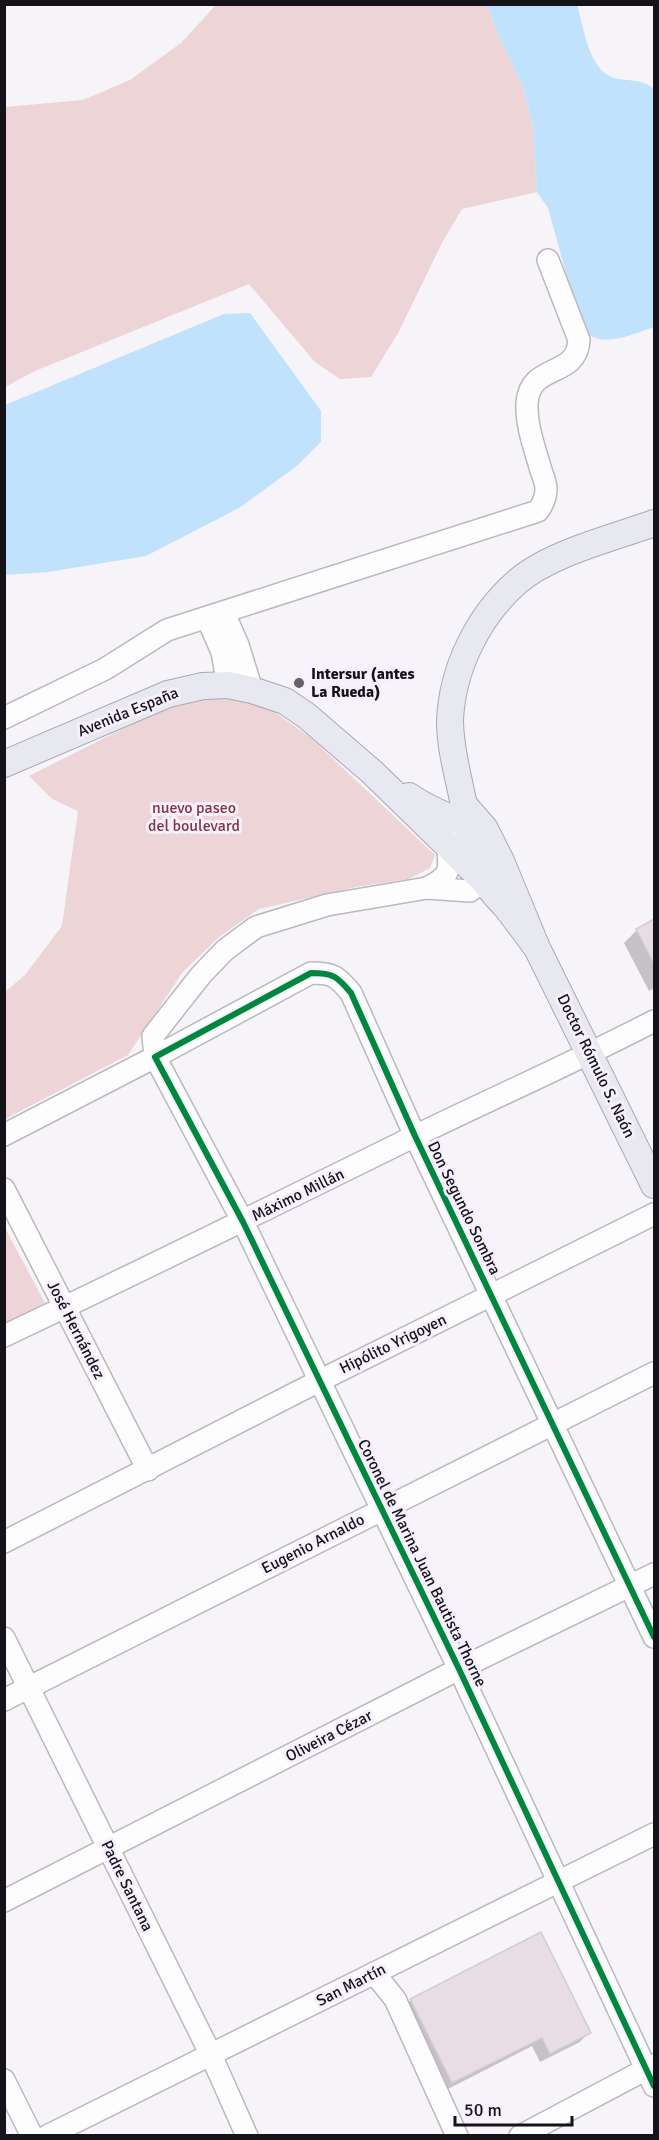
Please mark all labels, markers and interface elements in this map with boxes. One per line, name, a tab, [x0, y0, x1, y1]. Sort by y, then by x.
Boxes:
place label: Intersur (antes La Rueda)	[311, 664, 415, 702]
marker: Intersur (antes La Rueda)	[292, 676, 306, 690]
street label: Avenida España	[75, 683, 181, 741]
park label: nuevo paseo del boulevard	[148, 798, 240, 836]
street label: Doctor Rómulo S. Naón	[552, 991, 640, 1141]
street label: Don Segundo Sombra	[423, 1138, 505, 1278]
street label: Máximo Millán	[248, 1164, 348, 1226]
street label: José Hernández	[43, 1277, 109, 1383]
street label: Hipólito Yrigoyen	[336, 1309, 450, 1379]
street label: Coronel de Marina Juan Bautista Thorne	[353, 1436, 491, 1690]
street label: Eugenio Arnaldo	[258, 1509, 368, 1579]
street label: Oliveira Cézar	[282, 1706, 376, 1766]
street label: Padre Santana	[96, 1837, 158, 1935]
street label: San Martín	[313, 1959, 389, 2011]
scale bar	[455, 2089, 572, 2127]
text: 50 m	[464, 2099, 502, 2121]

